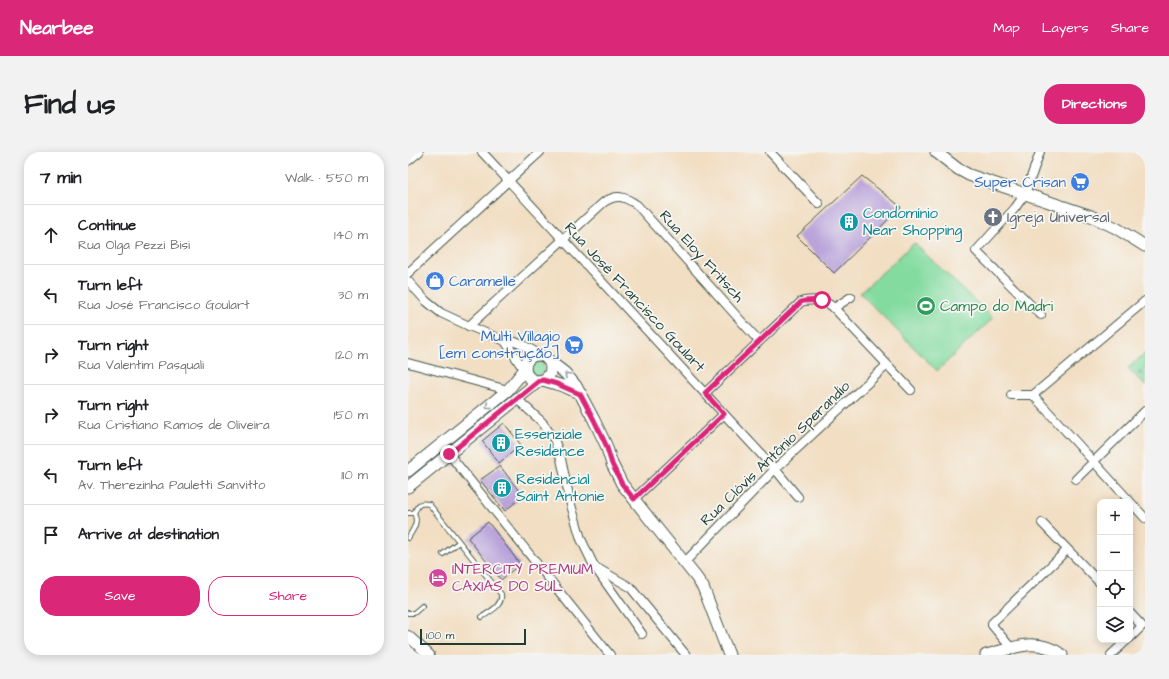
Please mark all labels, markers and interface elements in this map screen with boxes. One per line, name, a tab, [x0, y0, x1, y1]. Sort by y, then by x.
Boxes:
text: Nearbee	[20, 15, 94, 42]
text: Map	[993, 18, 1020, 38]
text: Layers	[1042, 18, 1089, 38]
text: Share	[1111, 18, 1149, 38]
button: Directions	[1044, 84, 1145, 124]
text: Find us	[24, 85, 115, 124]
text: 7 min	[40, 166, 82, 190]
text: Walk · 550 m	[285, 169, 368, 187]
supermarket icon: Super Crisan	[1069, 171, 1091, 193]
place label: Super Crisan	[974, 172, 1066, 193]
place label: Condomínio Near Shopping	[863, 203, 962, 242]
street label: Rua Eloy Fritsch	[654, 206, 749, 308]
church icon: Igreja Universal	[982, 206, 1004, 228]
place label: Igreja Universal	[1007, 207, 1110, 229]
building icon: Condomínio Near Shopping	[838, 211, 860, 233]
text: Continue	[78, 215, 136, 236]
street label: Rua José Francisco Goulart	[560, 218, 710, 377]
icon: ahead	[40, 224, 62, 246]
text: 140 m	[334, 226, 368, 244]
text: Rua Olga Pezzi Bisi	[78, 236, 190, 254]
shop icon: Caramelle	[424, 270, 446, 292]
place label: Caramelle	[449, 271, 516, 292]
text: Turn left	[78, 275, 142, 296]
icon: left	[40, 284, 62, 306]
text: 30 m	[338, 286, 368, 304]
route start	[813, 291, 831, 309]
sports icon: Campo do Madri	[915, 295, 937, 317]
text: Rua José Francisco Goulart	[78, 296, 249, 314]
place label: Campo do Madri	[940, 296, 1054, 317]
place label: Multi Villagio [em construção]	[439, 326, 561, 364]
supermarket icon: Multi Villagio [em construção]	[563, 334, 585, 356]
text: Turn right	[78, 335, 149, 356]
icon: right	[40, 344, 62, 366]
text: 120 m	[335, 346, 368, 364]
text: Rua Valentim Pasquali	[78, 356, 204, 374]
one-way arrow	[564, 372, 572, 380]
street label: Rua Clóvis Antônio Sperandio	[696, 376, 855, 531]
text: Turn right	[78, 395, 149, 416]
one-way arrow	[485, 402, 492, 409]
icon: right	[40, 404, 62, 426]
text: 150 m	[334, 406, 368, 424]
text: Rua Cristiano Ramos de Oliveira	[78, 416, 270, 434]
place label: Essenziale Residence	[515, 424, 585, 462]
building icon: Essenziale Residence	[490, 432, 512, 454]
route end	[440, 445, 458, 463]
text: Turn left	[78, 455, 142, 476]
icon: left	[40, 464, 62, 486]
text: 110 m	[341, 466, 368, 484]
place label: Residencial Saint Antonie	[516, 469, 605, 507]
text: Av. Therezinha Pauletti Sanvitto	[78, 476, 265, 494]
building icon: Residencial Saint Antonie	[491, 477, 513, 499]
map controls	[1097, 499, 1133, 643]
button: +	[1097, 499, 1133, 535]
icon: arrive	[40, 524, 62, 546]
text: Arrive at destination	[78, 524, 219, 545]
button: −	[1097, 535, 1133, 571]
place label: INTERCITY PREMIUM CAXIAS DO SUL	[452, 559, 594, 597]
hotel icon: INTERCITY PREMIUM CAXIAS DO SUL	[427, 567, 449, 589]
button: locate	[1097, 571, 1133, 607]
button: Save	[40, 576, 200, 616]
button: Share	[208, 576, 368, 616]
button: layers	[1097, 607, 1133, 643]
scale bar	[420, 627, 526, 646]
text: 100 m	[426, 628, 454, 643]

